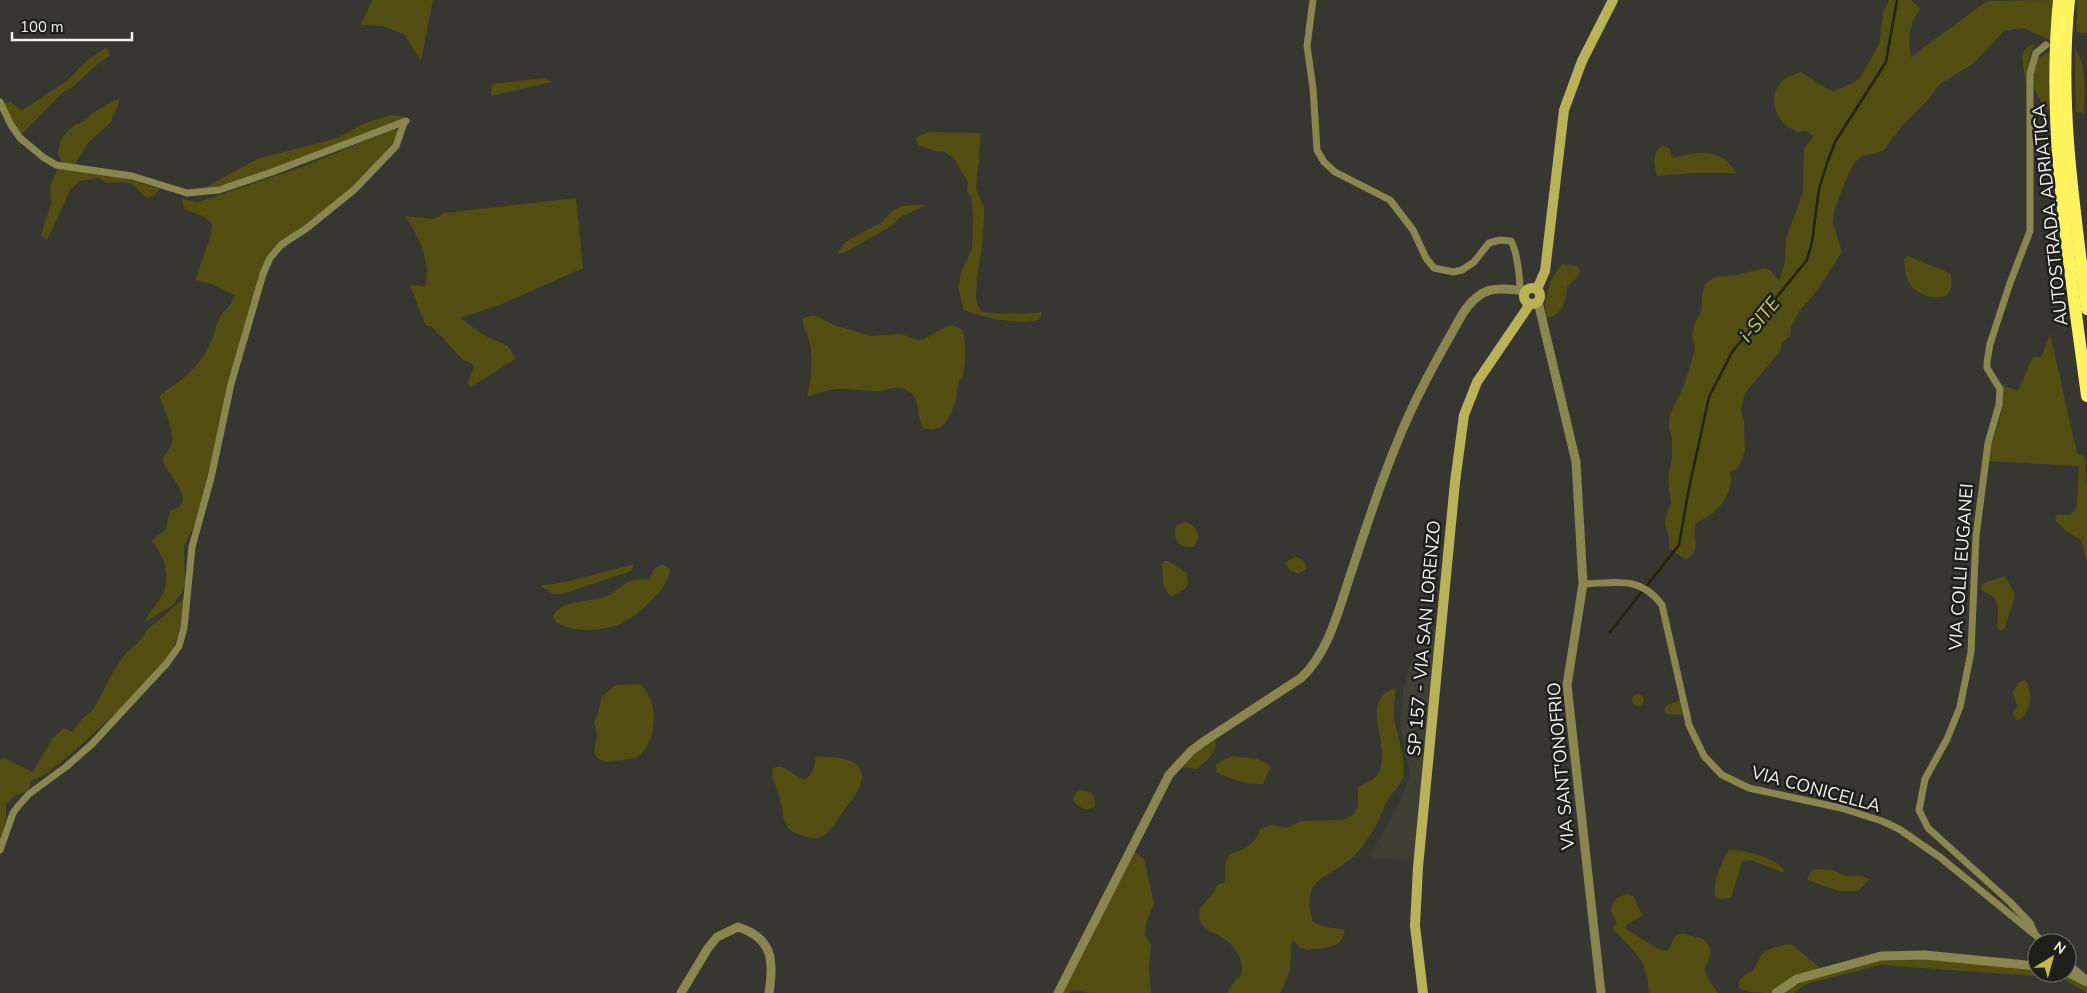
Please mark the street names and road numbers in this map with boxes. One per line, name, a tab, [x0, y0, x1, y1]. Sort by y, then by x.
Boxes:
street label: AUTOSTRADA ADRIATICA	[2026, 103, 2074, 327]
street label: VIA COLLI EUGANEI	[1943, 483, 1979, 652]
street label: SP 157 - VIA SAN LORENZO	[1402, 519, 1446, 757]
street label: VIA SANT'ONOFRIO	[1542, 681, 1580, 852]
street label: VIA CONICELLA	[1748, 760, 1883, 818]

